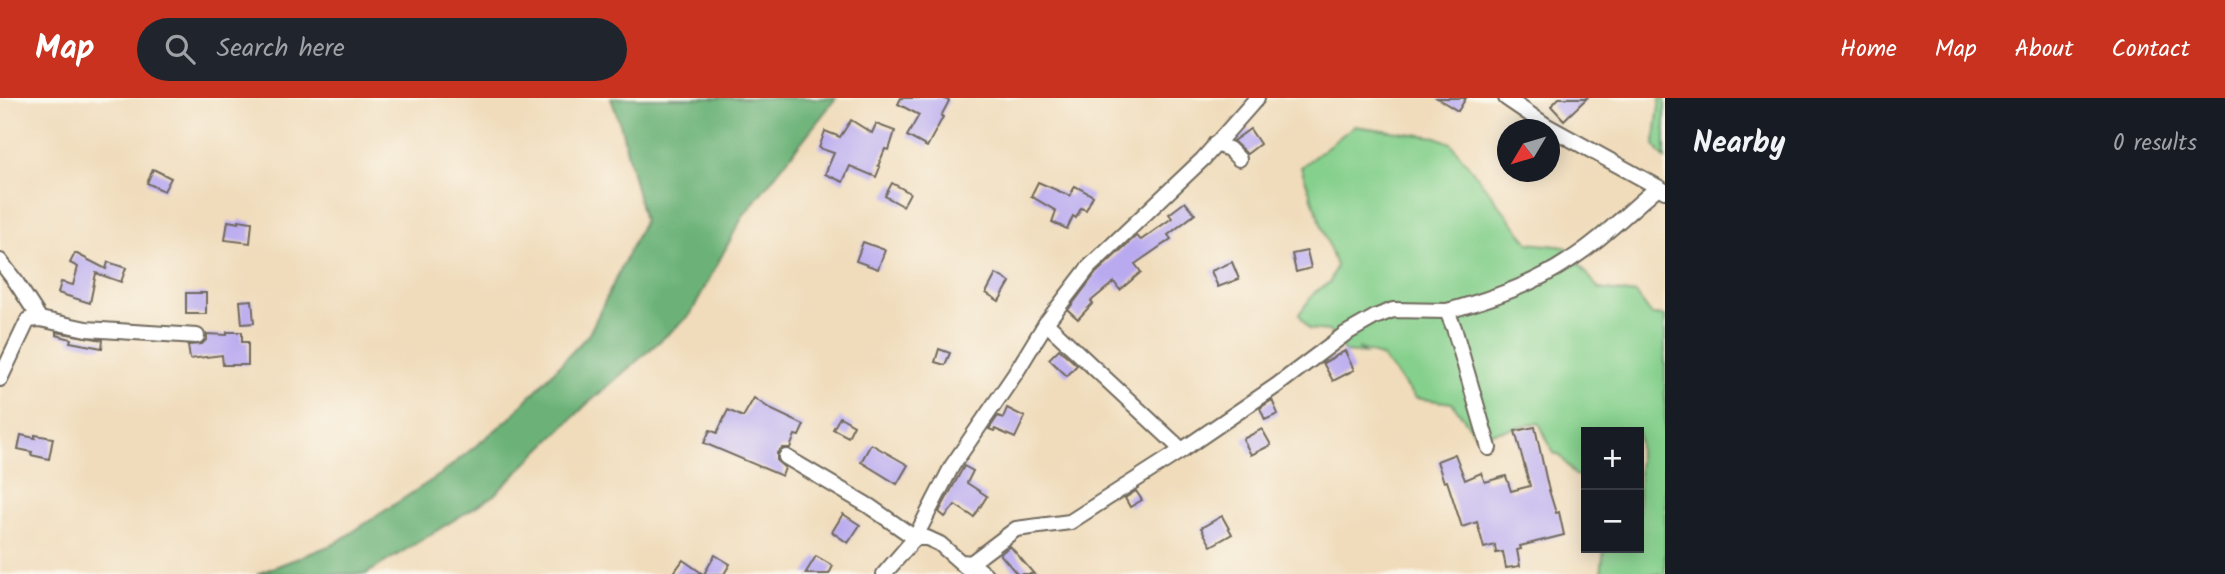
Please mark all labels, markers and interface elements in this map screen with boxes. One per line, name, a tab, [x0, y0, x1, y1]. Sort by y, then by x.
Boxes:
search box	[137, 18, 627, 81]
text: Map	[35, 23, 95, 76]
text: Search here	[217, 28, 345, 70]
icon: search	[161, 30, 199, 68]
text: Home	[1840, 30, 1897, 69]
text: Map	[1935, 30, 1977, 69]
text: About	[2015, 30, 2073, 69]
text: Contact	[2111, 30, 2190, 69]
north arrow	[1497, 119, 1560, 182]
text: Nearby	[1693, 120, 1785, 168]
text: 0 results	[2113, 126, 2197, 162]
map controls	[1581, 427, 1644, 553]
button: +	[1581, 427, 1644, 490]
button: −	[1581, 490, 1644, 553]

